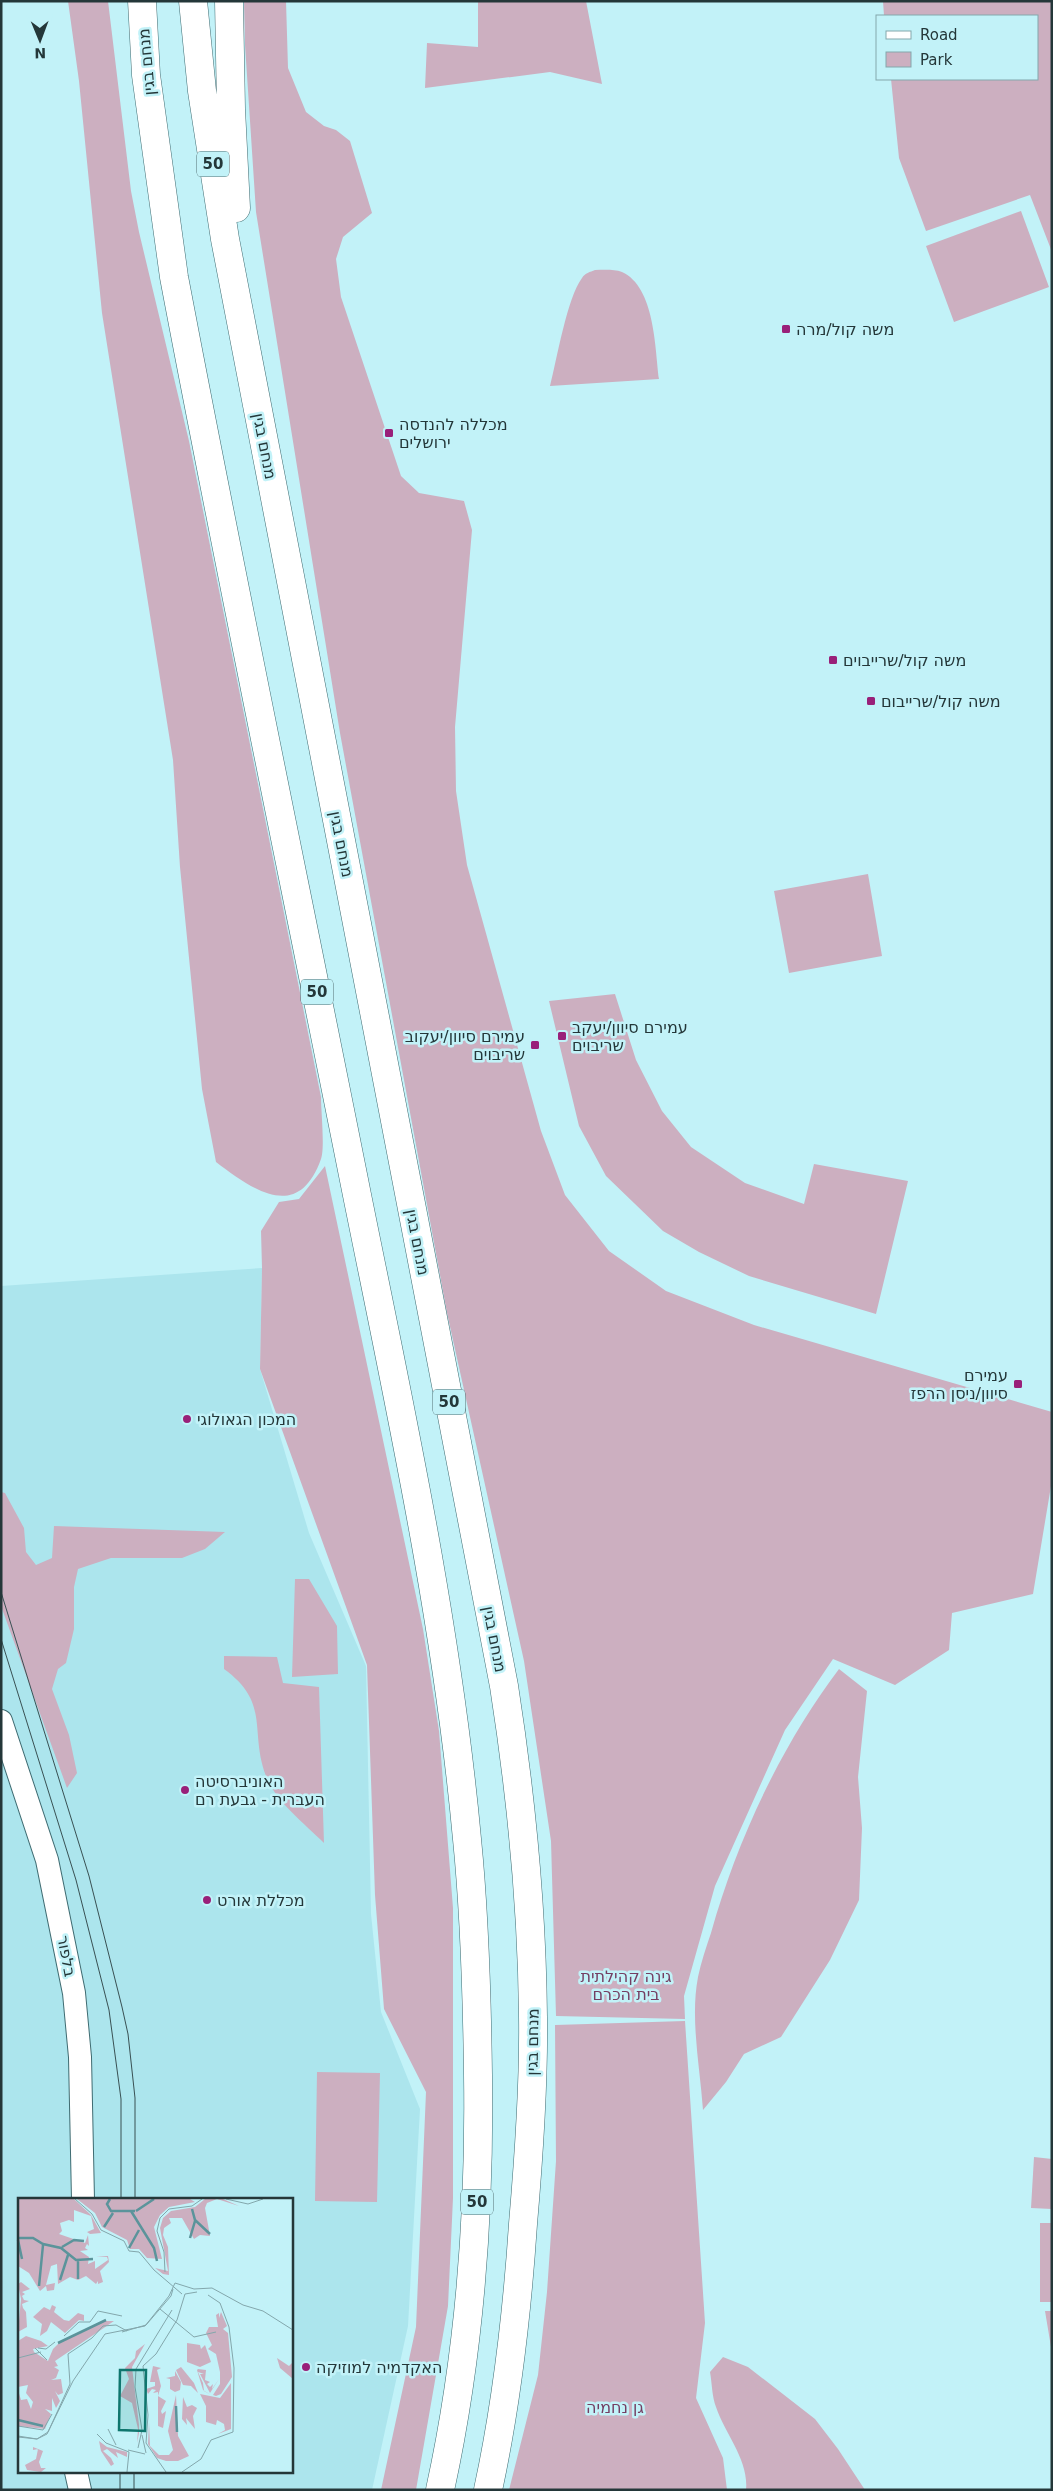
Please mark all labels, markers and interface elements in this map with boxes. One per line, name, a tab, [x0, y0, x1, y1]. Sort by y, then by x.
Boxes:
north arrow	[15, 15, 65, 65]
legend	[876, 15, 1038, 80]
text: Road	[920, 26, 958, 44]
street label: מנחם בגין	[134, 28, 159, 96]
text: N	[34, 45, 46, 61]
text: Park	[920, 51, 953, 69]
road number: 50	[197, 152, 229, 176]
place label: משה קול/מרה	[796, 320, 894, 339]
marker: משה קול/מרה	[780, 323, 792, 335]
street label: מנחם בגין	[249, 411, 280, 481]
place label: מכללה להנדסה ירושלים	[399, 415, 508, 452]
marker: מכללה להנדסה ירושלים	[383, 427, 395, 439]
place label: משה קול/שרייבוים	[843, 651, 966, 670]
marker: משה קול/שרייבוים	[827, 654, 839, 666]
place label: משה קול/שרייבום	[881, 692, 1001, 711]
marker: משה קול/שרייבום	[865, 695, 877, 707]
street label: מנחם בגין	[326, 809, 357, 879]
road number: 50	[301, 980, 333, 1004]
place label: עמירם סיוון/יעקב שריבוים	[572, 1018, 688, 1055]
place label: עמירם סיוון/יעקוב שריבוים	[405, 1027, 525, 1064]
marker: עמירם סיוון/יעקב שריבוים	[556, 1030, 568, 1042]
marker: עמירם סיוון/יעקוב שריבוים	[529, 1039, 541, 1051]
street label: מנחם בגין	[402, 1207, 433, 1277]
place label: עמירם סיוון/ניסן הרפז	[911, 1366, 1008, 1403]
marker: עמירם סיוון/ניסן הרפז	[1012, 1378, 1024, 1390]
road number: 50	[433, 1390, 465, 1414]
place label: המכון הגאולוגי	[197, 1410, 296, 1429]
marker: המכון הגאולוגי	[181, 1413, 193, 1425]
street label: מנחם בגין	[479, 1604, 510, 1674]
place label: האוניברסיטה העברית - גבעת רם	[195, 1772, 325, 1809]
marker: האוניברסיטה העברית - גבעת רם	[179, 1784, 191, 1796]
place label: מכללת אורט	[217, 1891, 305, 1910]
marker: מכללת אורט	[201, 1894, 213, 1906]
street label: בלפור	[53, 1934, 80, 1978]
park label: גינה קהילתית בית הכרם	[580, 1967, 672, 2004]
street label: מנחם בגין	[522, 2008, 543, 2076]
road number: 50	[461, 2190, 493, 2214]
inset map	[18, 2198, 292, 2474]
place label: האקדמיה למוזיקה	[316, 2358, 442, 2377]
marker: האקדמיה למוזיקה	[300, 2361, 312, 2373]
park label: גן נחמיה	[586, 2398, 644, 2417]

